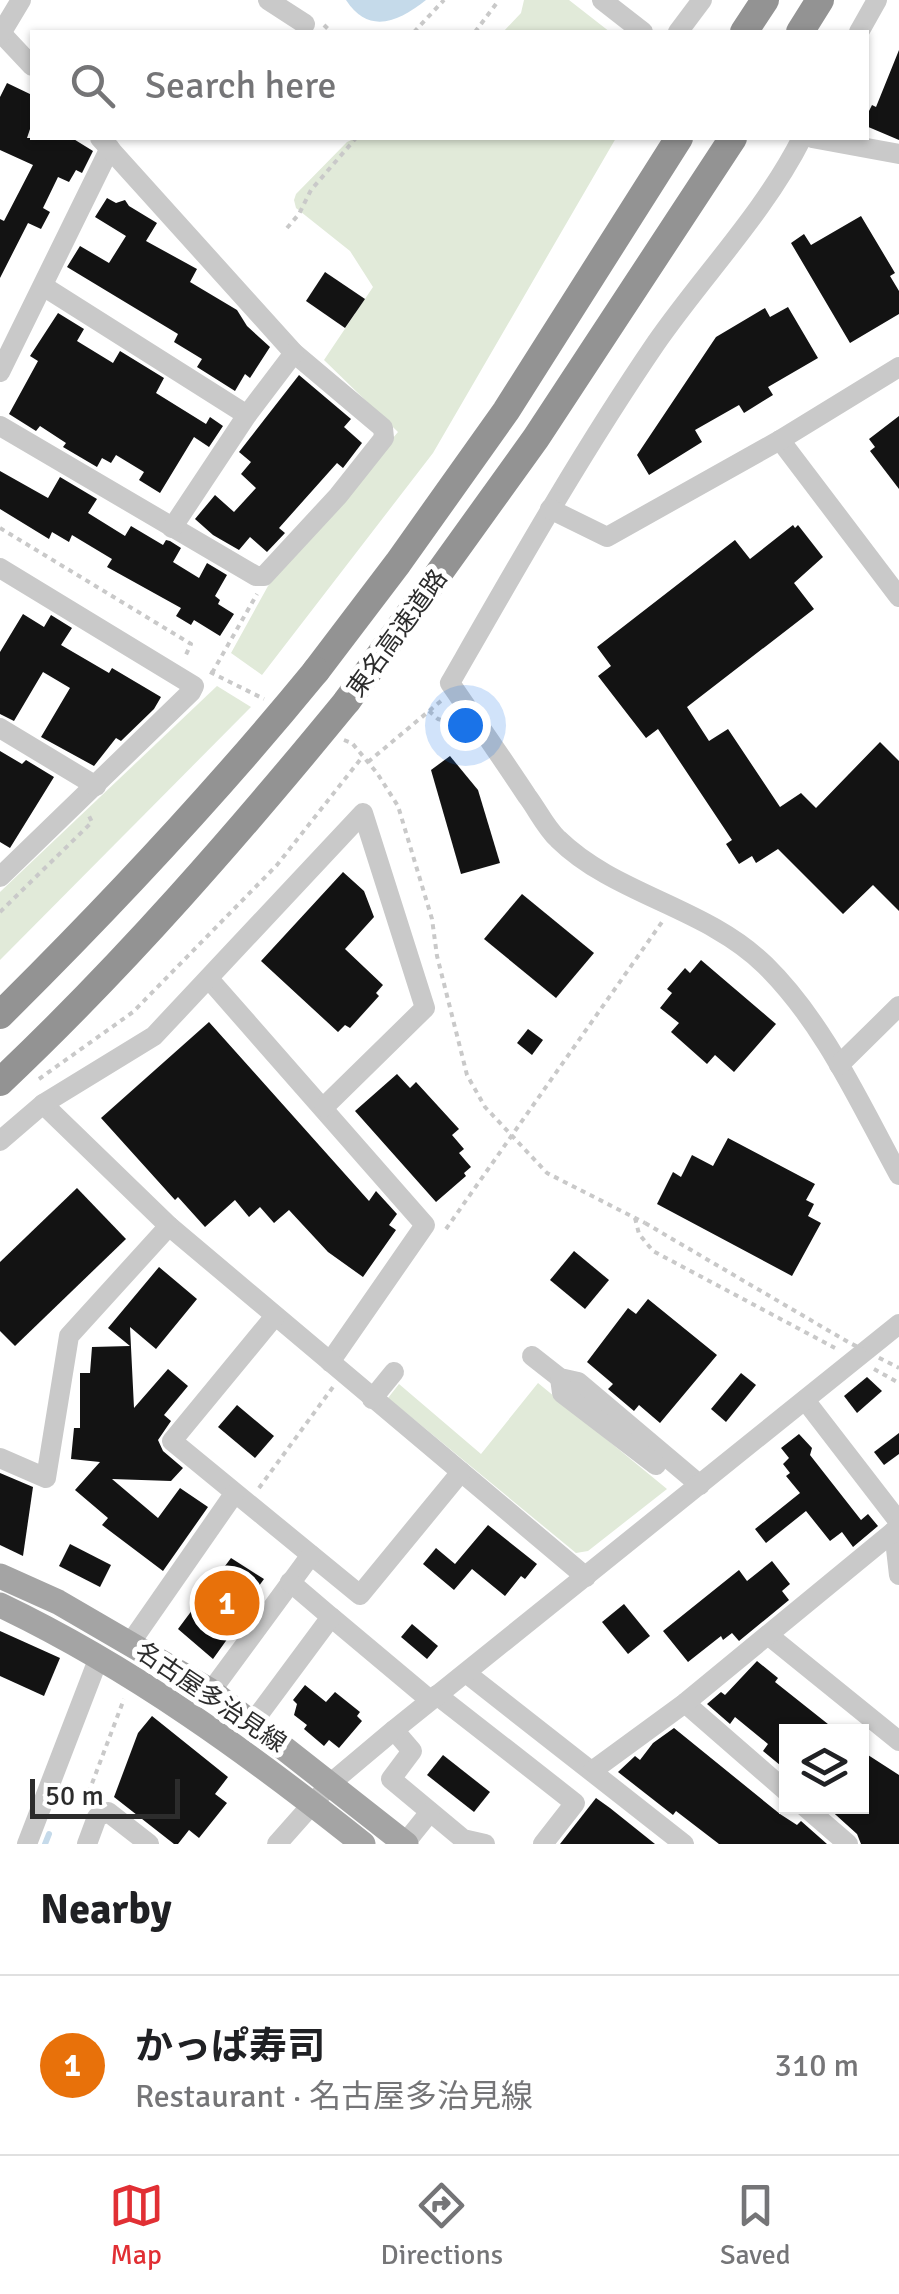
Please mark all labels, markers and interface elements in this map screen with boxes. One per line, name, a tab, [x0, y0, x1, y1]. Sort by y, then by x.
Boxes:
search box	[30, 30, 869, 140]
icon: search	[65, 58, 120, 113]
text: Search here	[145, 62, 337, 109]
street label: 東名高速道路	[340, 563, 454, 703]
your location	[440, 700, 491, 751]
pin: 1	[194, 1566, 260, 1640]
street label: 名古屋多治見線	[130, 1635, 292, 1759]
map controls	[779, 1724, 869, 1814]
button: layers	[779, 1724, 869, 1814]
scale bar	[30, 1774, 180, 1818]
text: 50 m	[45, 1779, 104, 1813]
text: Nearby	[40, 1884, 172, 1935]
text: かっぱ寿司	[135, 2023, 325, 2070]
text: 1	[64, 2046, 81, 2085]
text: 310 m	[775, 2046, 859, 2085]
text: Restaurant · 名古屋多治見線	[135, 2077, 533, 2116]
tab: Map	[109, 2178, 164, 2272]
tab: Directions	[381, 2178, 503, 2272]
tab: Saved	[720, 2178, 790, 2272]

